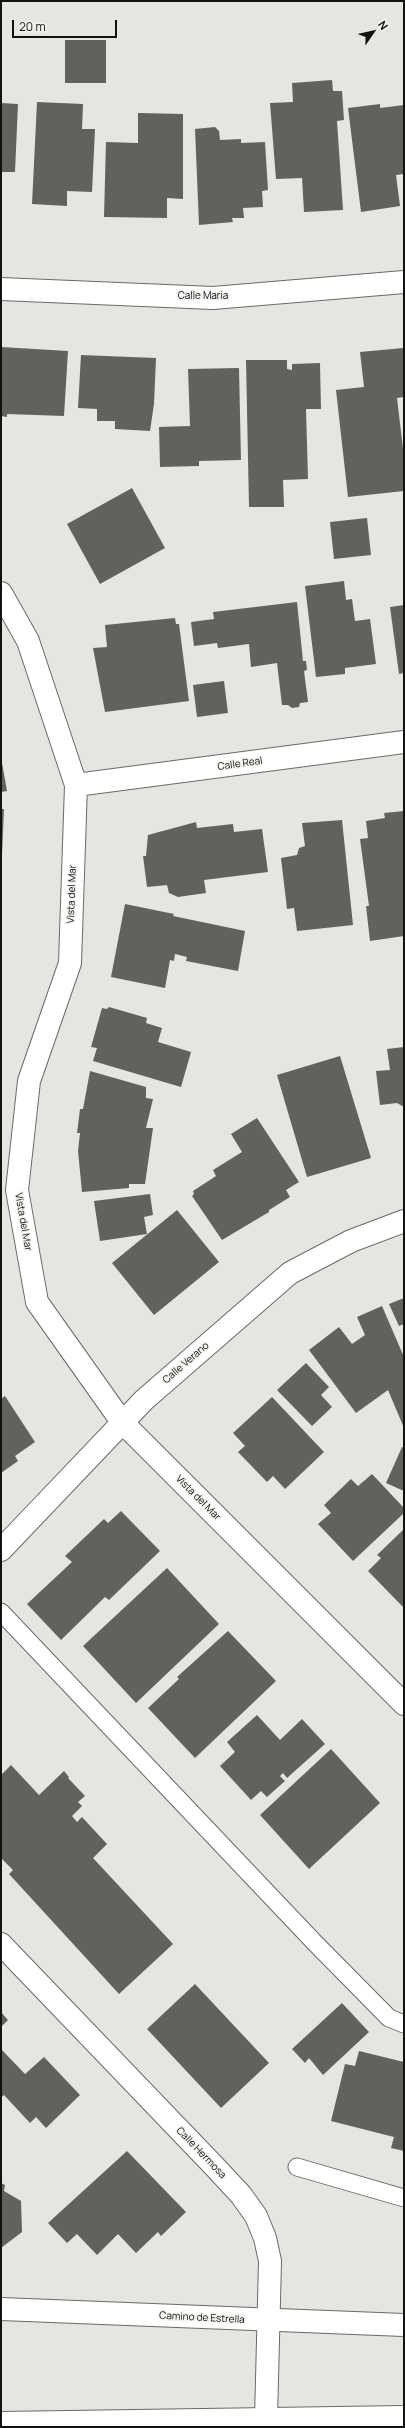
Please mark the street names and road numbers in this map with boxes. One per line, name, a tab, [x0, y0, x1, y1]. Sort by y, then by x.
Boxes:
street label: Calle Maria	[178, 290, 228, 302]
street label: Calle Real	[217, 755, 263, 773]
street label: Vista del Mar	[65, 864, 79, 924]
street label: Vista del Mar	[12, 1192, 34, 1252]
street label: Calle Verano	[160, 1340, 212, 1386]
street label: Vista del Mar	[173, 1473, 223, 1523]
street label: Calle Hermosa	[174, 2125, 228, 2181]
street label: Camino de Estrella	[159, 2310, 245, 2326]

